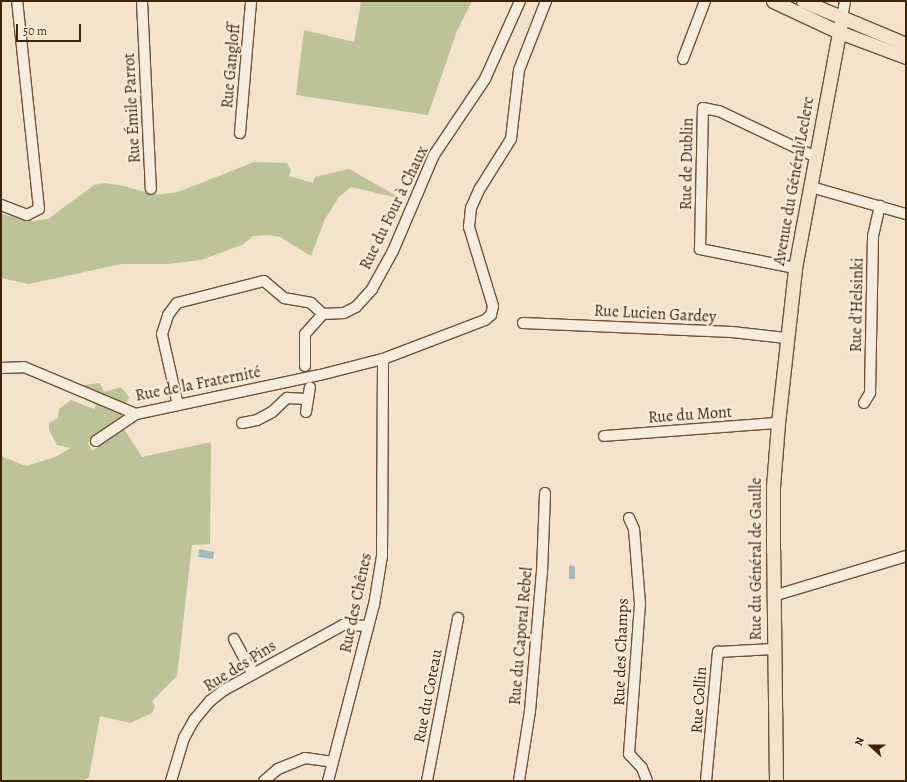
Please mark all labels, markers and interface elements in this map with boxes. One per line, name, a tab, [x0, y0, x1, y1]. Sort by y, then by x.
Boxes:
scale bar	[18, 16, 83, 42]
text: 50 m	[23, 23, 47, 39]
street label: Rue Gangloff	[218, 23, 244, 109]
street label: Rue Émile Parrot	[120, 52, 144, 164]
street label: Avenue du Général Leclerc	[770, 95, 818, 267]
street label: Rue de Dublin	[677, 118, 697, 210]
street label: Rue du Four à Chaux	[356, 143, 432, 273]
street label: Rue d'Helsinki	[847, 257, 867, 353]
street label: Rue Lucien Gardey	[593, 301, 717, 327]
street label: Rue de la Fraternité	[134, 362, 262, 406]
street label: Rue du Mont	[647, 402, 733, 428]
street label: Rue du Général de Gaulle	[746, 477, 766, 641]
street label: Rue des Chênes	[336, 551, 376, 655]
street label: Rue du Caporal Rebel	[505, 566, 537, 706]
street label: Rue des Champs	[610, 598, 632, 706]
street label: Rue des Pins	[200, 636, 280, 696]
street label: Rue du Coteau	[410, 648, 446, 744]
street label: Rue Collin	[687, 666, 711, 734]
north arrow	[851, 726, 891, 766]
text: N	[851, 735, 868, 748]

